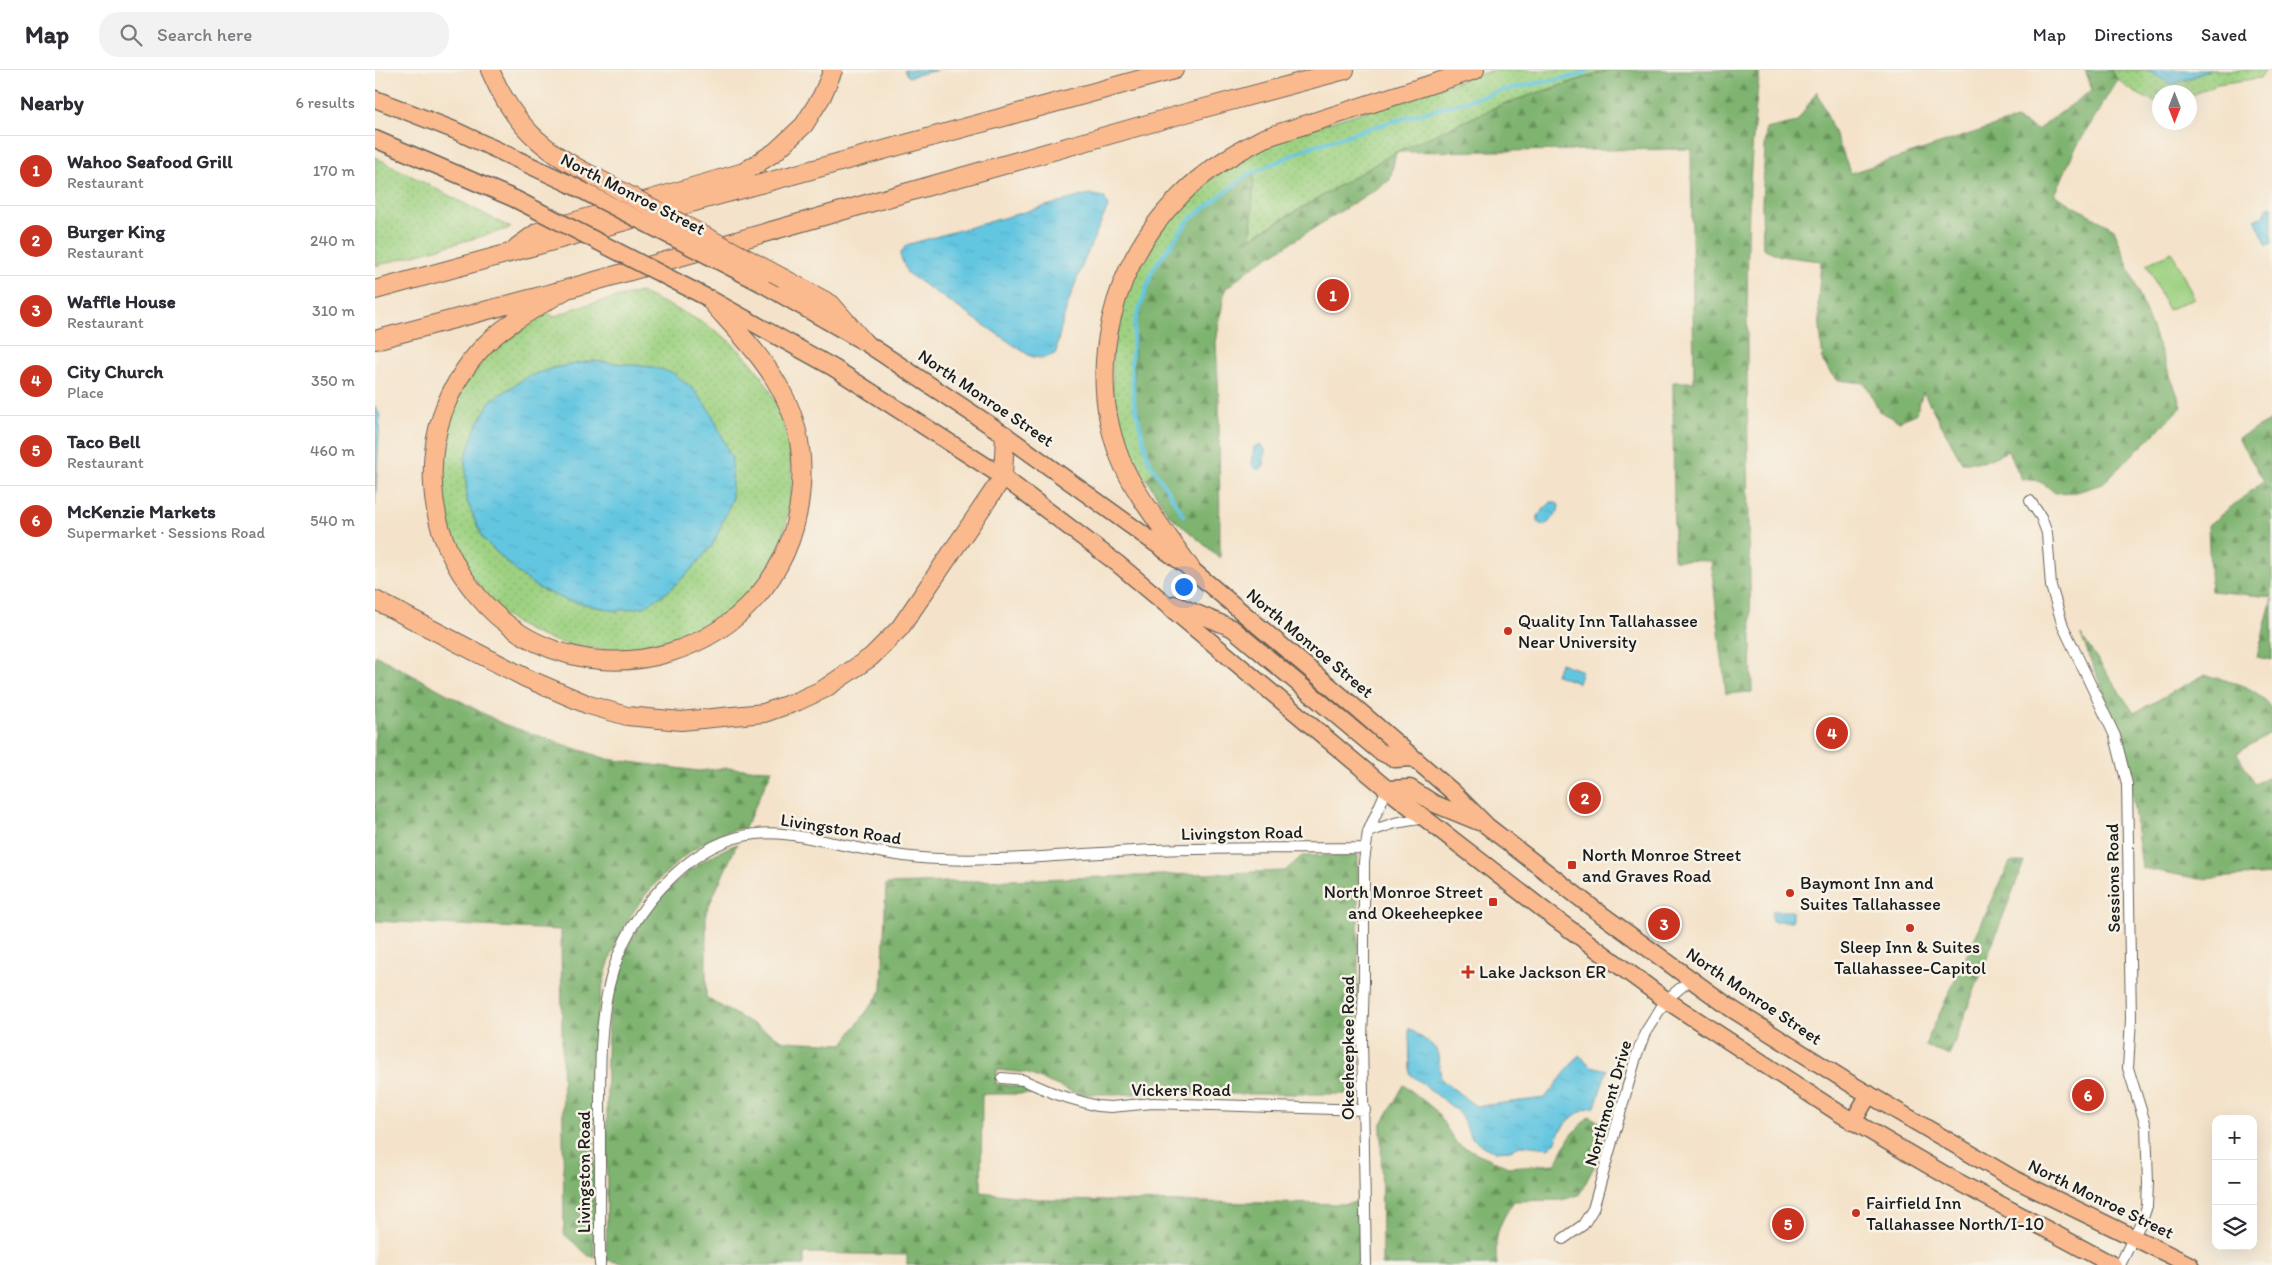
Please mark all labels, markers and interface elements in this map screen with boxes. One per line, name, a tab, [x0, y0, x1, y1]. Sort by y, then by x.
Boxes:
search box	[99, 12, 449, 57]
text: Map	[25, 20, 69, 49]
icon: search	[117, 21, 145, 49]
text: Search here	[157, 23, 252, 46]
text: Map	[2033, 24, 2066, 46]
text: Directions	[2094, 24, 2173, 46]
text: Saved	[2201, 24, 2247, 46]
north arrow	[2152, 85, 2197, 130]
text: Nearby	[20, 90, 84, 115]
text: 6 results	[295, 93, 355, 112]
street label: North Monroe Street	[557, 148, 709, 240]
text: Wahoo Seafood Grill	[67, 150, 233, 173]
text: 1	[32, 161, 40, 180]
text: 170 m	[313, 161, 355, 180]
text: Restaurant	[67, 173, 144, 192]
text: Burger King	[67, 220, 165, 243]
text: 2	[32, 231, 40, 250]
text: 240 m	[310, 231, 355, 250]
text: Restaurant	[67, 243, 144, 262]
pin: 1	[1317, 276, 1349, 314]
text: Waffle House	[67, 290, 176, 313]
text: 3	[32, 301, 40, 320]
text: 310 m	[312, 301, 355, 320]
text: Restaurant	[67, 313, 144, 332]
street label: North Monroe Street	[914, 344, 1058, 452]
text: City Church	[67, 360, 163, 383]
text: 4	[31, 371, 41, 390]
text: 350 m	[311, 371, 355, 390]
text: Place	[67, 383, 104, 402]
text: Taco Bell	[67, 430, 140, 453]
text: 5	[32, 441, 40, 460]
text: 460 m	[310, 441, 355, 460]
text: Restaurant	[67, 453, 144, 472]
text: McKenzie Markets	[67, 500, 216, 523]
text: 6	[32, 511, 40, 530]
text: 540 m	[310, 511, 355, 530]
text: Supermarket · Sessions Road	[67, 523, 265, 542]
your location	[1171, 574, 1197, 600]
street label: North Monroe Street	[1242, 583, 1378, 703]
place label: Quality Inn Tallahassee Near University	[1518, 610, 1698, 653]
marker: Quality Inn Tallahassee Near University	[1502, 625, 1514, 637]
pin: 4	[1816, 714, 1848, 752]
pin: 2	[1569, 779, 1601, 817]
street label: Livingston Road	[779, 809, 903, 849]
street label: Livingston Road	[1181, 821, 1303, 845]
street label: Sessions Road	[2101, 823, 2125, 933]
place label: North Monroe Street and Graves Road	[1582, 844, 1742, 887]
marker: North Monroe Street and Graves Road	[1566, 859, 1578, 871]
place label: Baymont Inn and Suites Tallahassee	[1800, 872, 1941, 915]
place label: North Monroe Street and Okeeheepkee	[1324, 881, 1483, 924]
marker: Baymont Inn and Suites Tallahassee	[1784, 887, 1796, 899]
marker: North Monroe Street and Okeeheepkee	[1487, 896, 1499, 908]
pin: 3	[1648, 905, 1680, 943]
marker: Sleep Inn & Suites Tallahassee-Capitol	[1904, 922, 1916, 934]
place label: Sleep Inn & Suites Tallahassee-Capitol	[1834, 936, 1986, 979]
street label: North Monroe Street	[1682, 942, 1826, 1050]
place label: Lake Jackson ER	[1479, 961, 1606, 983]
marker: Lake Jackson ER	[1461, 965, 1475, 979]
street label: Okeeheepkee Road	[1337, 976, 1359, 1120]
street label: Northmont Drive	[1579, 1037, 1637, 1169]
pin: 6	[2072, 1076, 2104, 1114]
street label: Vickers Road	[1131, 1079, 1231, 1101]
street label: Livingston Road	[573, 1111, 595, 1233]
map controls	[2212, 1115, 2257, 1250]
button: +	[2212, 1115, 2257, 1160]
street label: North Monroe Street	[2025, 1154, 2178, 1244]
button: −	[2212, 1160, 2257, 1205]
place label: Fairfield Inn Tallahassee North/I-10	[1866, 1192, 2044, 1235]
pin: 5	[1772, 1205, 1804, 1243]
button: layers	[2212, 1205, 2257, 1250]
marker: Fairfield Inn Tallahassee North/I-10	[1850, 1207, 1862, 1219]

